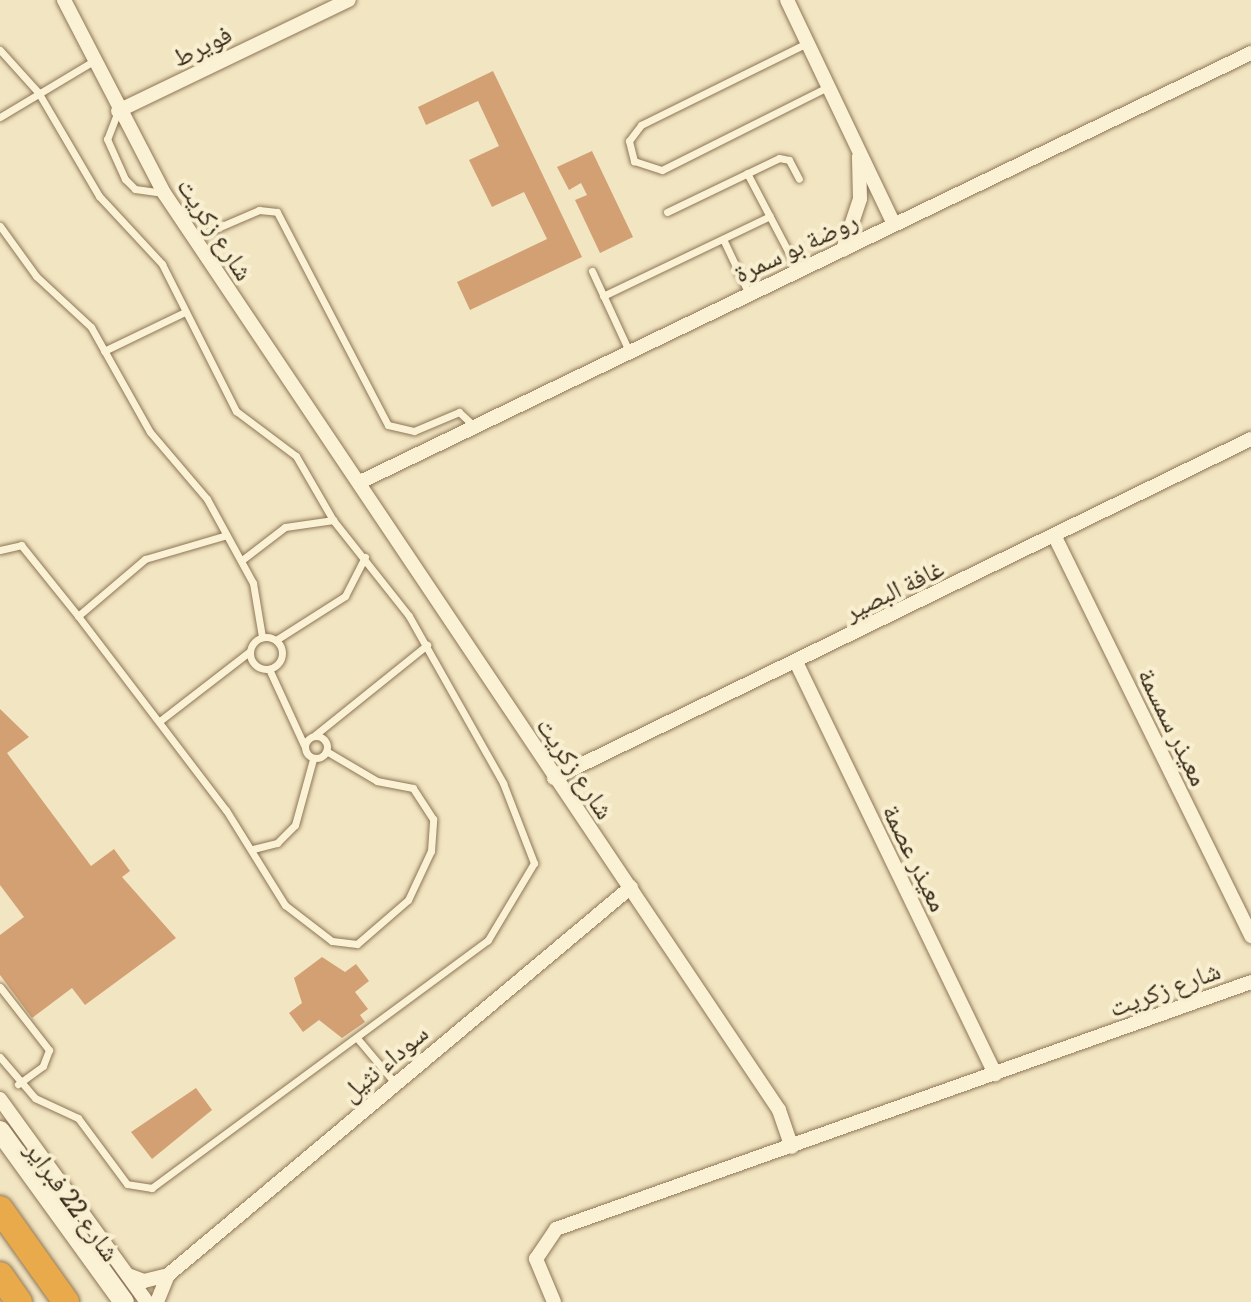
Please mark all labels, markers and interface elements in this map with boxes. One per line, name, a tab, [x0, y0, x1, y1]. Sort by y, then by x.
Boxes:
street label: فويرط	[166, 16, 236, 72]
street label: شارع زكريت	[172, 171, 262, 285]
street label: روضة بو سمرة	[728, 203, 862, 287]
street label: غافة البصير	[838, 551, 948, 625]
street label: معيذر سمسمة	[1133, 662, 1217, 790]
street label: شارع زكريت	[532, 710, 622, 824]
street label: معيذر عصمة	[878, 798, 956, 916]
street label: شارع زكريت	[1104, 952, 1224, 1022]
street label: سوداء نثيل	[333, 1016, 433, 1106]
street label: شارع 22 فبراير	[20, 1134, 128, 1266]

